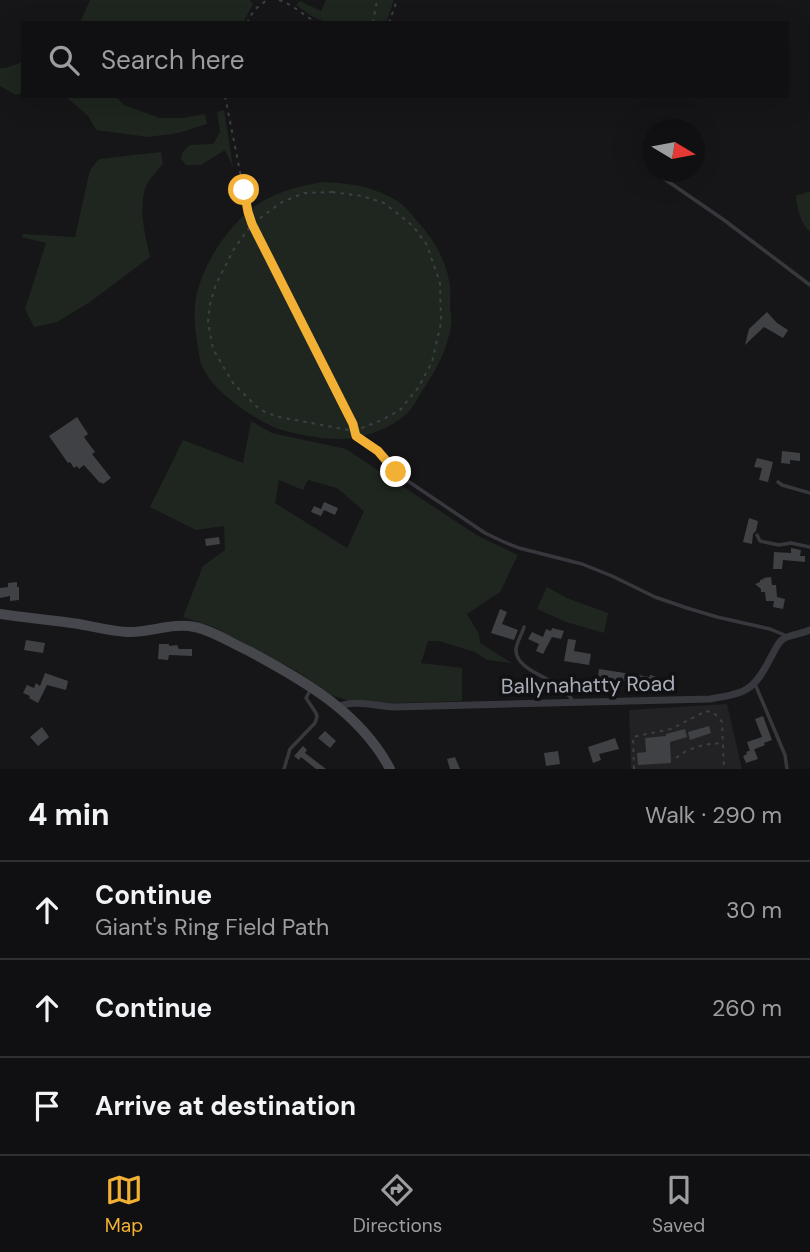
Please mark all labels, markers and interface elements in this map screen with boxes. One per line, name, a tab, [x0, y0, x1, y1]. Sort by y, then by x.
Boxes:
search box	[21, 21, 789, 98]
icon: search	[45, 41, 83, 79]
text: Search here	[101, 43, 244, 77]
north arrow	[642, 119, 705, 182]
route start	[228, 174, 259, 205]
route end	[380, 456, 411, 487]
street label: Ballynahatty Road	[501, 669, 675, 701]
text: 4 min	[28, 795, 110, 834]
text: Walk · 290 m	[645, 800, 782, 830]
text: Continue	[95, 878, 212, 912]
icon: ahead	[28, 891, 66, 929]
text: 30 m	[726, 895, 782, 925]
text: Giant's Ring Field Path	[95, 912, 329, 942]
icon: ahead	[28, 989, 66, 1027]
text: Continue	[95, 991, 212, 1025]
text: 260 m	[712, 993, 782, 1023]
icon: arrive	[28, 1087, 66, 1125]
text: Arrive at destination	[95, 1089, 356, 1123]
tab: Map	[105, 1171, 143, 1238]
tab: Directions	[353, 1171, 442, 1238]
tab: Saved	[652, 1171, 705, 1238]

